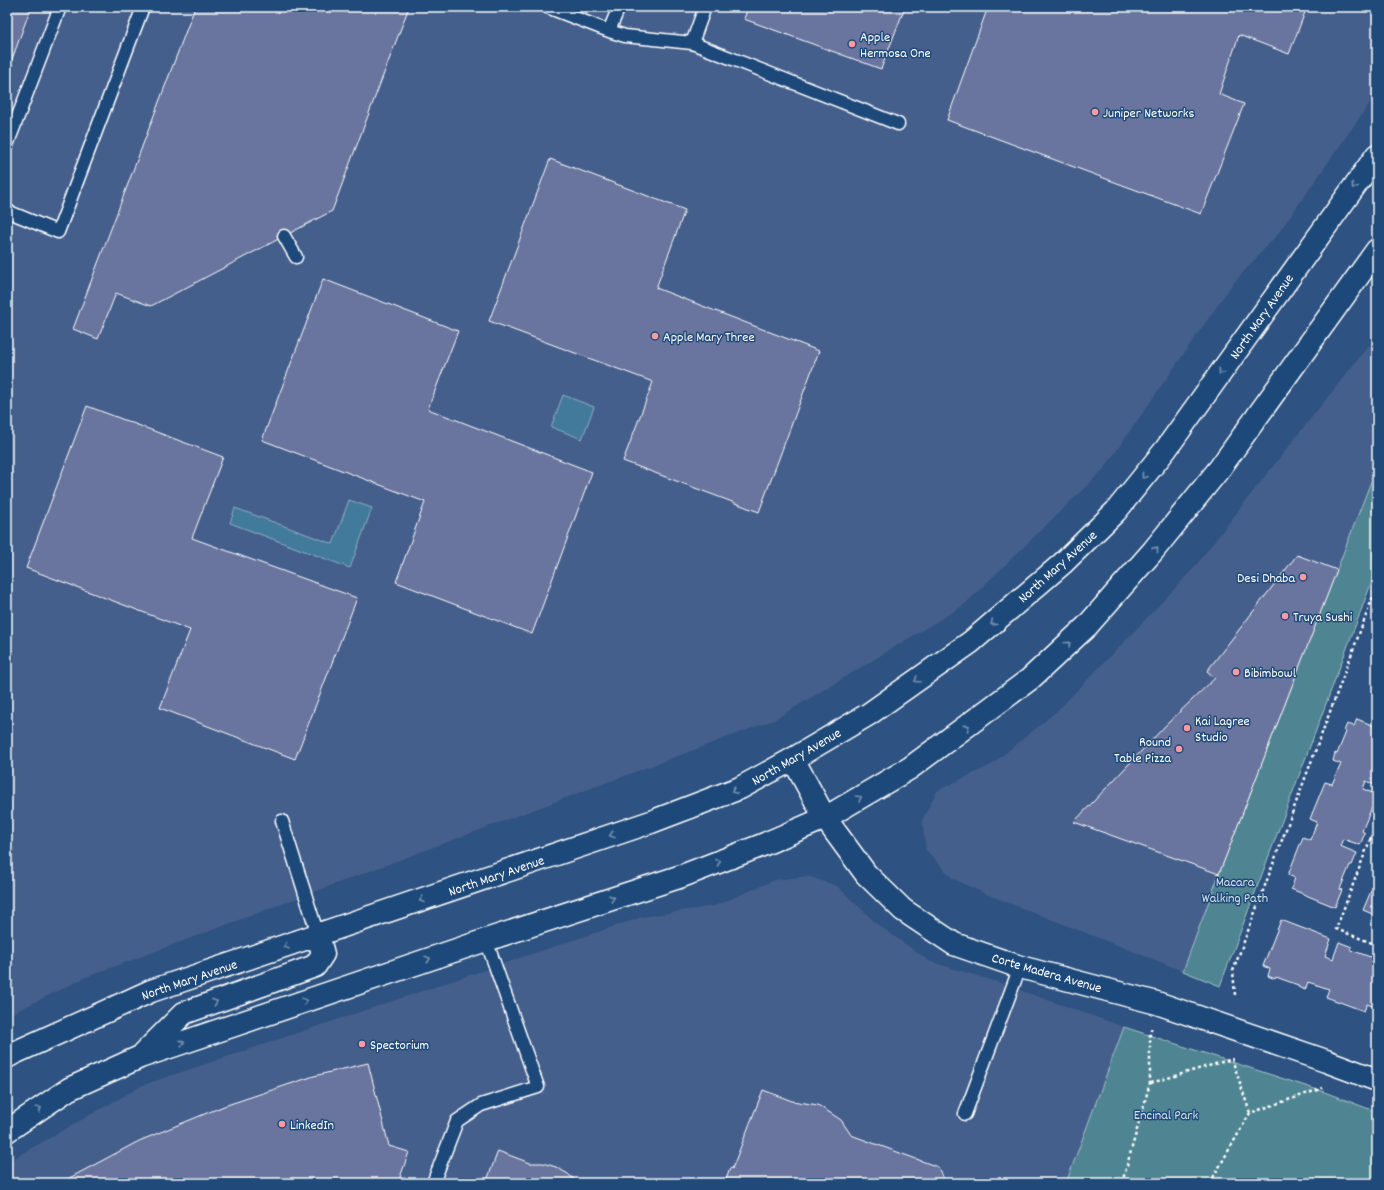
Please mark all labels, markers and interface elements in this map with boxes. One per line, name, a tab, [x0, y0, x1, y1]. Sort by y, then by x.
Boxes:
place label: Apple Hermosa One	[860, 28, 931, 64]
marker: Apple Hermosa One	[847, 39, 857, 49]
place label: Juniper Networks	[1103, 104, 1195, 124]
marker: Juniper Networks	[1090, 107, 1100, 117]
one-way arrow	[1352, 182, 1359, 189]
street label: North Mary Avenue	[1226, 270, 1300, 364]
place label: Apple Mary Three	[663, 328, 755, 348]
marker: Apple Mary Three	[650, 331, 660, 341]
one-way arrow	[1219, 368, 1226, 375]
one-way arrow	[1142, 472, 1149, 479]
street label: North Mary Avenue	[1014, 527, 1102, 608]
one-way arrow	[1151, 546, 1158, 553]
place label: Desi Dhaba	[1237, 569, 1295, 589]
marker: Desi Dhaba	[1298, 572, 1308, 582]
place label: Truya Sushi	[1293, 608, 1353, 628]
marker: Truya Sushi	[1280, 611, 1290, 621]
one-way arrow	[990, 618, 997, 625]
one-way arrow	[1063, 642, 1070, 649]
place label: Bibimbowl	[1244, 664, 1297, 684]
marker: Bibimbowl	[1231, 667, 1241, 677]
one-way arrow	[914, 675, 921, 683]
place label: Kai Lagree Studio	[1195, 712, 1250, 748]
marker: Kai Lagree Studio	[1182, 723, 1192, 733]
street label: North Mary Avenue	[749, 724, 845, 791]
one-way arrow	[963, 724, 970, 731]
place label: Round Table Pizza	[1114, 733, 1171, 769]
marker: Round Table Pizza	[1174, 744, 1184, 754]
one-way arrow	[730, 786, 737, 794]
one-way arrow	[855, 796, 862, 803]
one-way arrow	[608, 831, 615, 839]
street label: North Mary Avenue	[446, 851, 547, 903]
one-way arrow	[715, 858, 722, 866]
park label: Macara Walking Path	[1202, 873, 1268, 909]
one-way arrow	[419, 895, 426, 904]
one-way arrow	[609, 895, 616, 903]
one-way arrow	[283, 941, 290, 950]
street label: Corte Madera Avenue	[989, 949, 1104, 999]
street label: North Mary Avenue	[139, 955, 240, 1007]
one-way arrow	[425, 956, 432, 964]
one-way arrow	[302, 997, 309, 1006]
one-way arrow	[211, 998, 218, 1007]
place label: Spectorium	[370, 1036, 429, 1056]
one-way arrow	[178, 1039, 185, 1047]
marker: Spectorium	[357, 1039, 367, 1049]
park label: Encinal Park	[1134, 1106, 1198, 1126]
one-way arrow	[35, 1107, 42, 1114]
place label: LinkedIn	[290, 1116, 334, 1136]
marker: LinkedIn	[277, 1119, 287, 1129]

